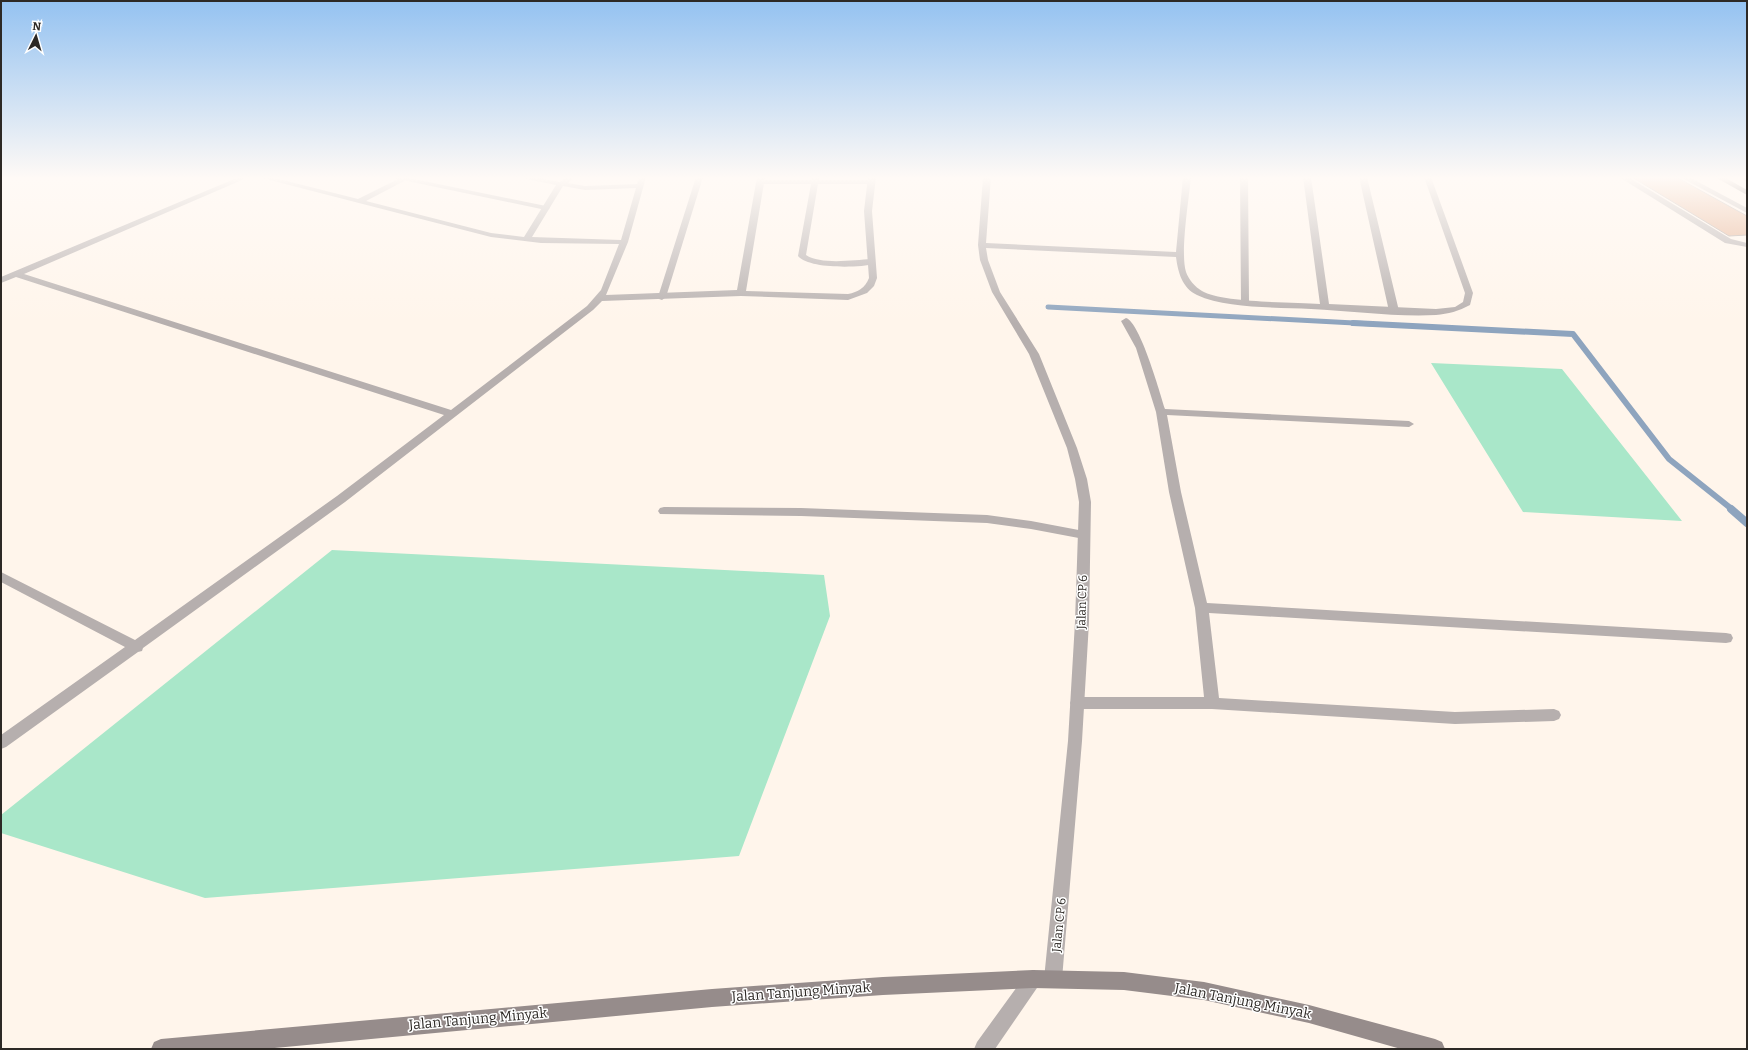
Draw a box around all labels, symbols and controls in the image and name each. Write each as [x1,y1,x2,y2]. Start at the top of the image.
north arrow [16,16,56,56]
text: N [32,20,42,33]
street label: Jalan CP 6 [1074,575,1090,630]
street label: Jalan CP 6 [1049,897,1069,954]
street label: Jalan Tanjung Minyak [730,979,871,1005]
street label: Jalan Tanjung Minyak [1172,979,1313,1023]
street label: Jalan Tanjung Minyak [407,1004,548,1034]

